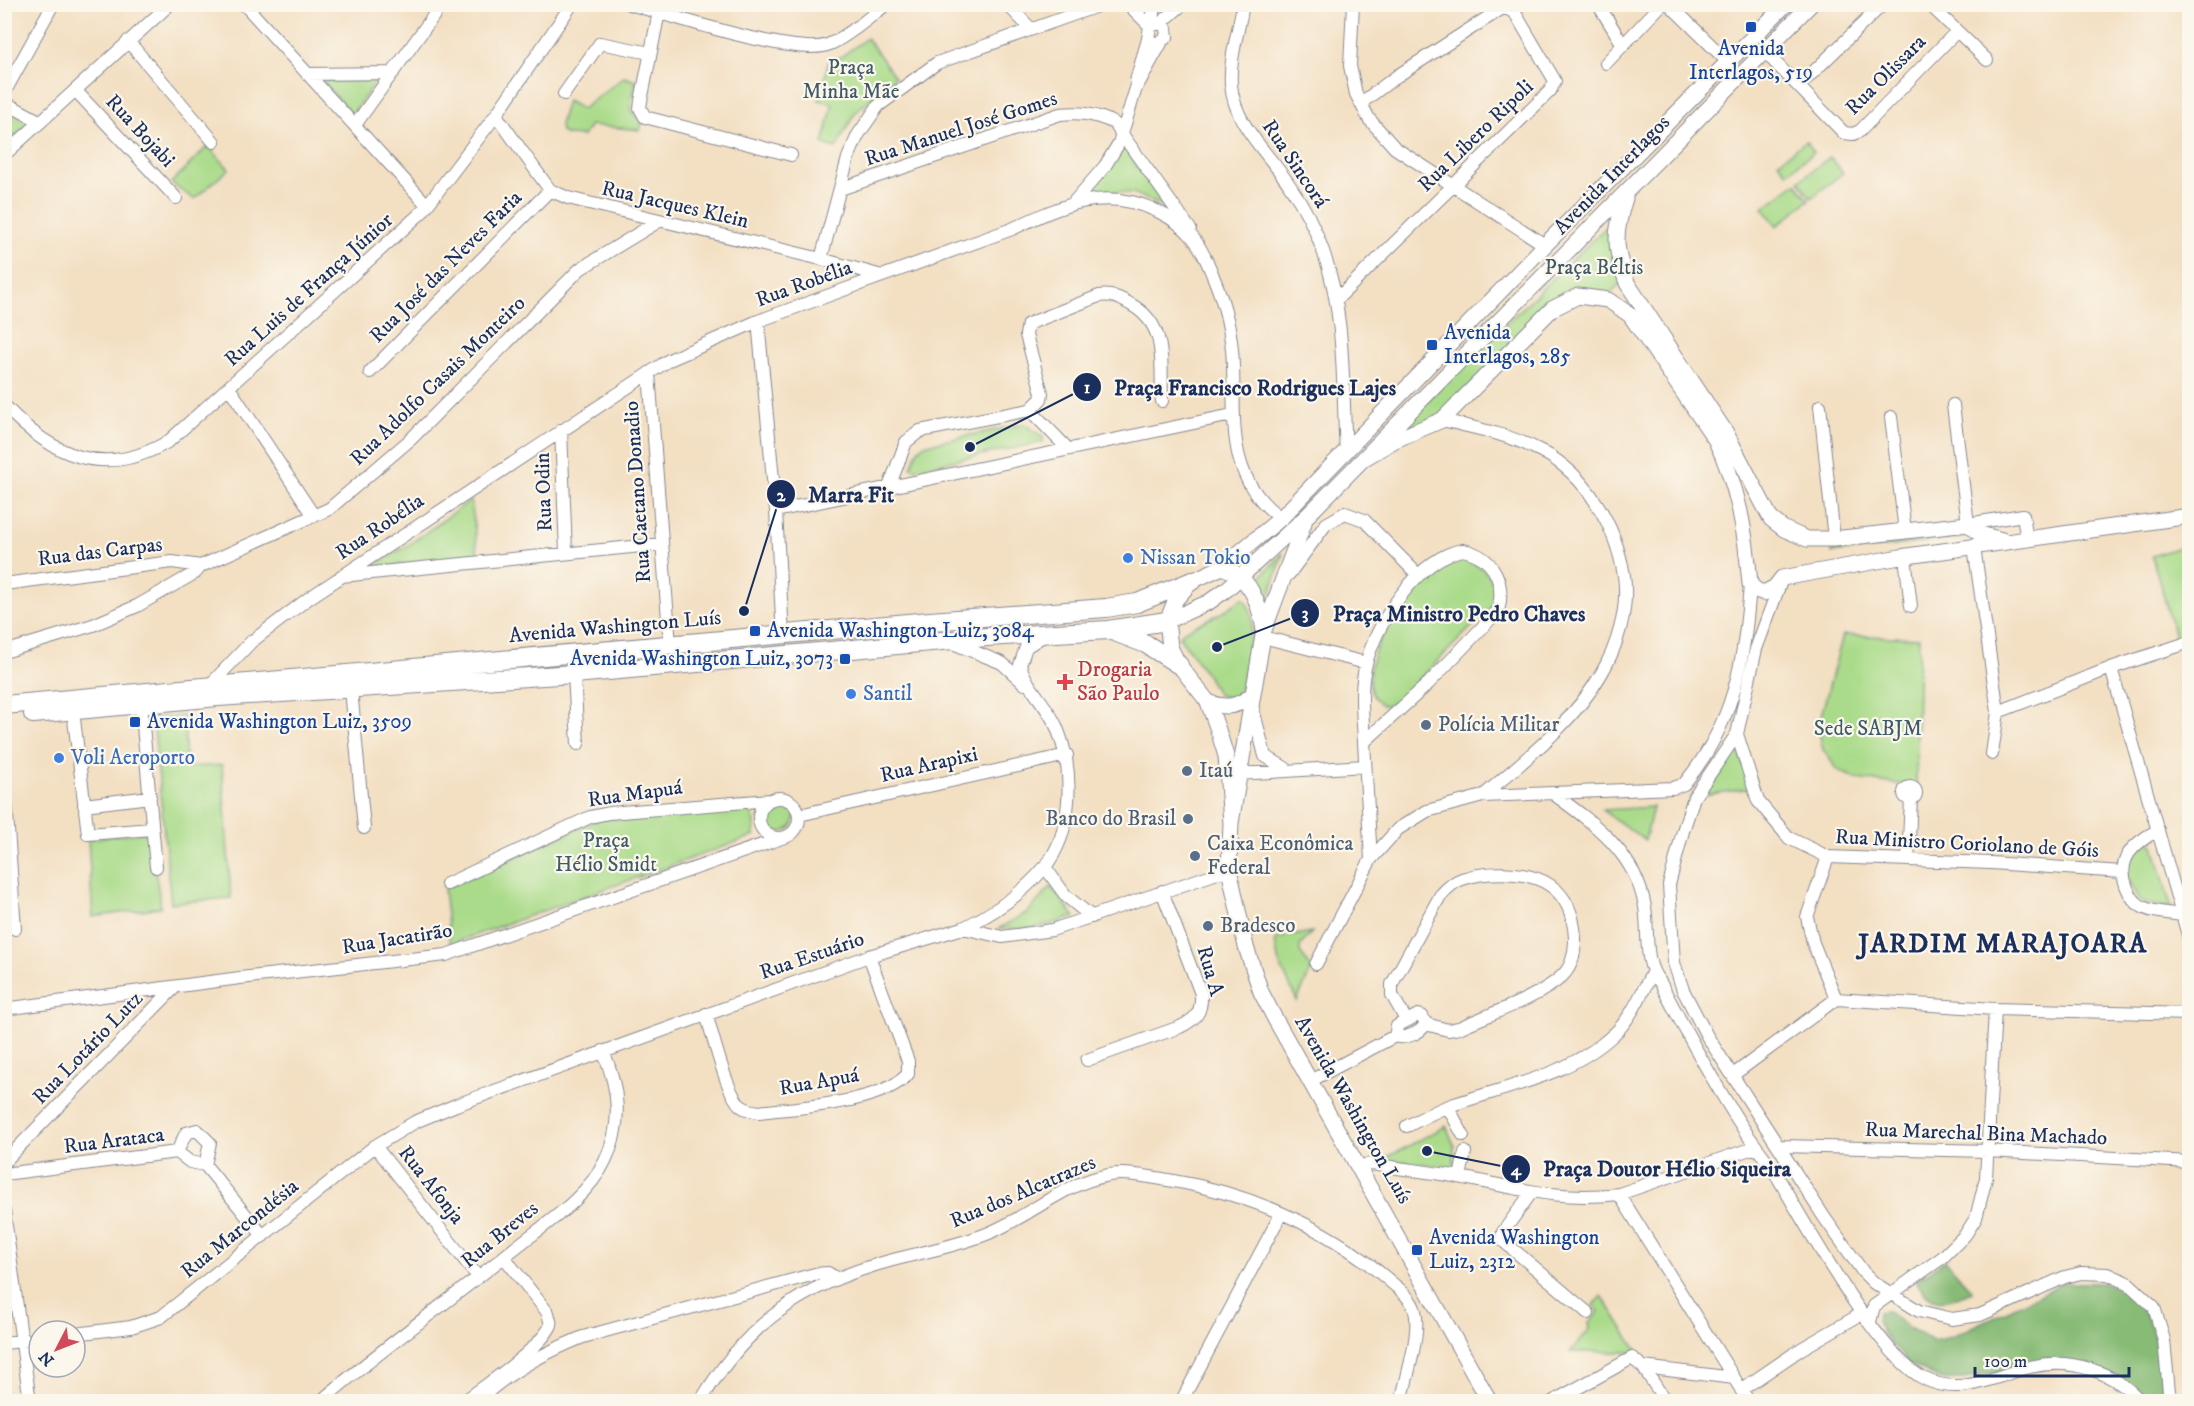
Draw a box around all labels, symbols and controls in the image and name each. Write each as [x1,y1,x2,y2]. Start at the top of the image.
marker: Avenida Interlagos, 519 [1744,20,1758,34]
street label: Rua Olissara [1840,29,1932,121]
place label: Avenida Interlagos, 519 [1689,36,1813,86]
park label: Praça Minha Mãe [803,55,900,105]
street label: Rua Libero Ripoli [1413,74,1539,198]
street label: Rua Manuel José Gomes [861,86,1061,172]
street label: Rua Bojabi [100,89,180,173]
street label: Avenida Interlagos [1548,110,1676,240]
street label: Rua Sincorá [1256,115,1334,213]
street label: Rua Jacques Klein [599,175,751,235]
street label: Rua José das Neves Faria [364,185,528,349]
street label: Rua Luis de França Júnior [219,207,399,373]
street label: Rua Robélia [752,255,856,313]
park label: Praça Béltis [1545,255,1643,281]
street label: Rua Adolfo Casais Monteiro [345,290,531,472]
place label: Avenida Interlagos, 285 [1444,320,1571,370]
marker: Avenida Interlagos, 285 [1425,338,1439,352]
callout: Praça Francisco Rodrigues Lajes [1072,367,1408,407]
text: Praça Francisco Rodrigues Lajes [1114,375,1397,403]
text: 1 [1084,377,1091,399]
street label: Rua Caetano Donadio [619,400,657,584]
street label: Rua Odin [530,452,558,532]
callout: Marra Fit [766,474,906,514]
text: Marra Fit [808,482,894,509]
text: 2 [777,485,787,507]
street label: Rua Robélia [331,488,429,566]
street label: Rua das Carpas [36,531,164,573]
place label: Nissan Tokio [1140,545,1250,571]
marker: Nissan Tokio [1121,551,1135,565]
callout: Praça Ministro Pedro Chaves [1290,593,1597,633]
text: Praça Ministro Pedro Chaves [1333,601,1586,628]
text: 3 [1302,603,1309,625]
street label: Avenida Washington Luís [508,605,722,649]
place label: Avenida Washington Luiz, 3084 [767,618,1035,644]
marker: Avenida Washington Luiz, 3084 [748,624,762,638]
place label: Avenida Washington Luiz, 3073 [570,646,833,672]
marker: Avenida Washington Luiz, 3073 [838,652,852,666]
place label: Drogaria São Paulo [1077,657,1159,707]
marker: Drogaria São Paulo [1058,675,1072,689]
place label: Santil [863,681,913,707]
marker: Santil [844,687,858,701]
place label: Avenida Washington Luiz, 3509 [147,709,412,735]
place label: Polícia Militar [1438,712,1559,738]
marker: Avenida Washington Luiz, 3509 [128,715,142,729]
park label: Sede SABJM [1814,716,1922,742]
marker: Polícia Militar [1419,718,1433,732]
street label: Rua Arapixi [878,741,980,789]
place label: Voli Aeroporto [70,745,195,771]
marker: Voli Aeroporto [52,751,66,765]
place label: Itaú [1199,758,1233,784]
marker: Itaú [1180,764,1194,778]
street label: Rua Mapuá [586,774,684,814]
place label: Banco do Brasil [1045,806,1177,832]
marker: Banco do Brasil [1181,812,1195,826]
street label: Rua Ministro Coriolano de Góis [1834,824,2100,864]
park label: Praça Hélio Smidt [555,828,657,878]
place label: Caixa Econômica Federal [1207,831,1354,881]
marker: Caixa Econômica Federal [1188,849,1202,863]
place label: Bradesco [1220,913,1295,939]
street label: Rua Jacatirão [340,917,454,961]
marker: Bradesco [1201,919,1215,933]
street label: Rua Estuário [756,926,868,986]
district label: JARDIM MARAJOARA [1855,927,2148,961]
street label: Rua A [1190,943,1230,1000]
street label: Rua Lotário Lutz [27,986,149,1110]
street label: Avenida Washington Luís [1289,1011,1417,1209]
street label: Rua Apuá [777,1062,861,1102]
street label: Rua Marechal Bina Machado [1864,1117,2108,1151]
street label: Rua Arataca [62,1122,166,1160]
street label: Rua Afonja [392,1140,470,1230]
callout: Praça Doutor Hélio Siqueira [1501,1149,1803,1189]
street label: Rua dos Alcatrazes [946,1150,1100,1234]
text: Praça Doutor Hélio Siqueira [1543,1156,1792,1183]
text: 4 [1510,1159,1522,1181]
street label: Rua Marcondésia [176,1174,304,1284]
street label: Rua Breves [456,1196,544,1274]
place label: Avenida Washington Luiz, 2312 [1429,1225,1600,1275]
marker: Avenida Washington Luiz, 2312 [1410,1243,1424,1257]
north arrow [27,1319,87,1379]
scale bar [1975,1340,2130,1378]
text: N [35,1347,58,1370]
text: 100 m [1984,1351,2027,1373]

